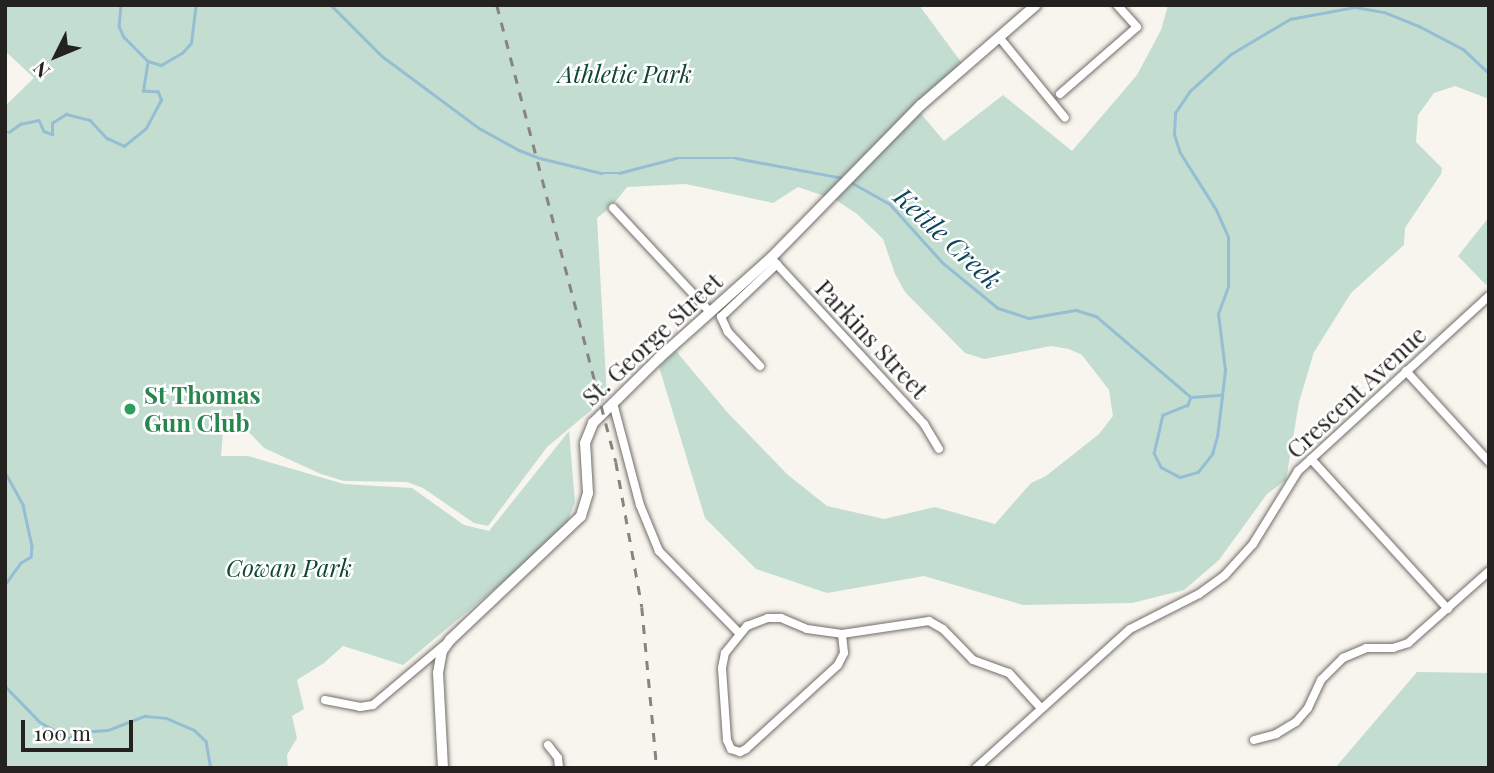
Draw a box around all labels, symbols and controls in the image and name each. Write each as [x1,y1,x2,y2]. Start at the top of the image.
north arrow [21,21,91,91]
text: N [26,56,55,84]
park label: Athletic Park [558,60,692,88]
water label: Kettle Creek [888,181,1008,295]
street label: St. George Street [576,267,728,411]
street label: Parkins Street [810,274,934,404]
street label: Crescent Avenue [1280,320,1432,464]
place label: St Thomas Gun Club [144,381,261,437]
marker: St Thomas Gun Club [122,401,138,417]
park label: Cowan Park [226,554,352,582]
scale bar [24,706,136,750]
text: 100 m [34,718,91,746]

